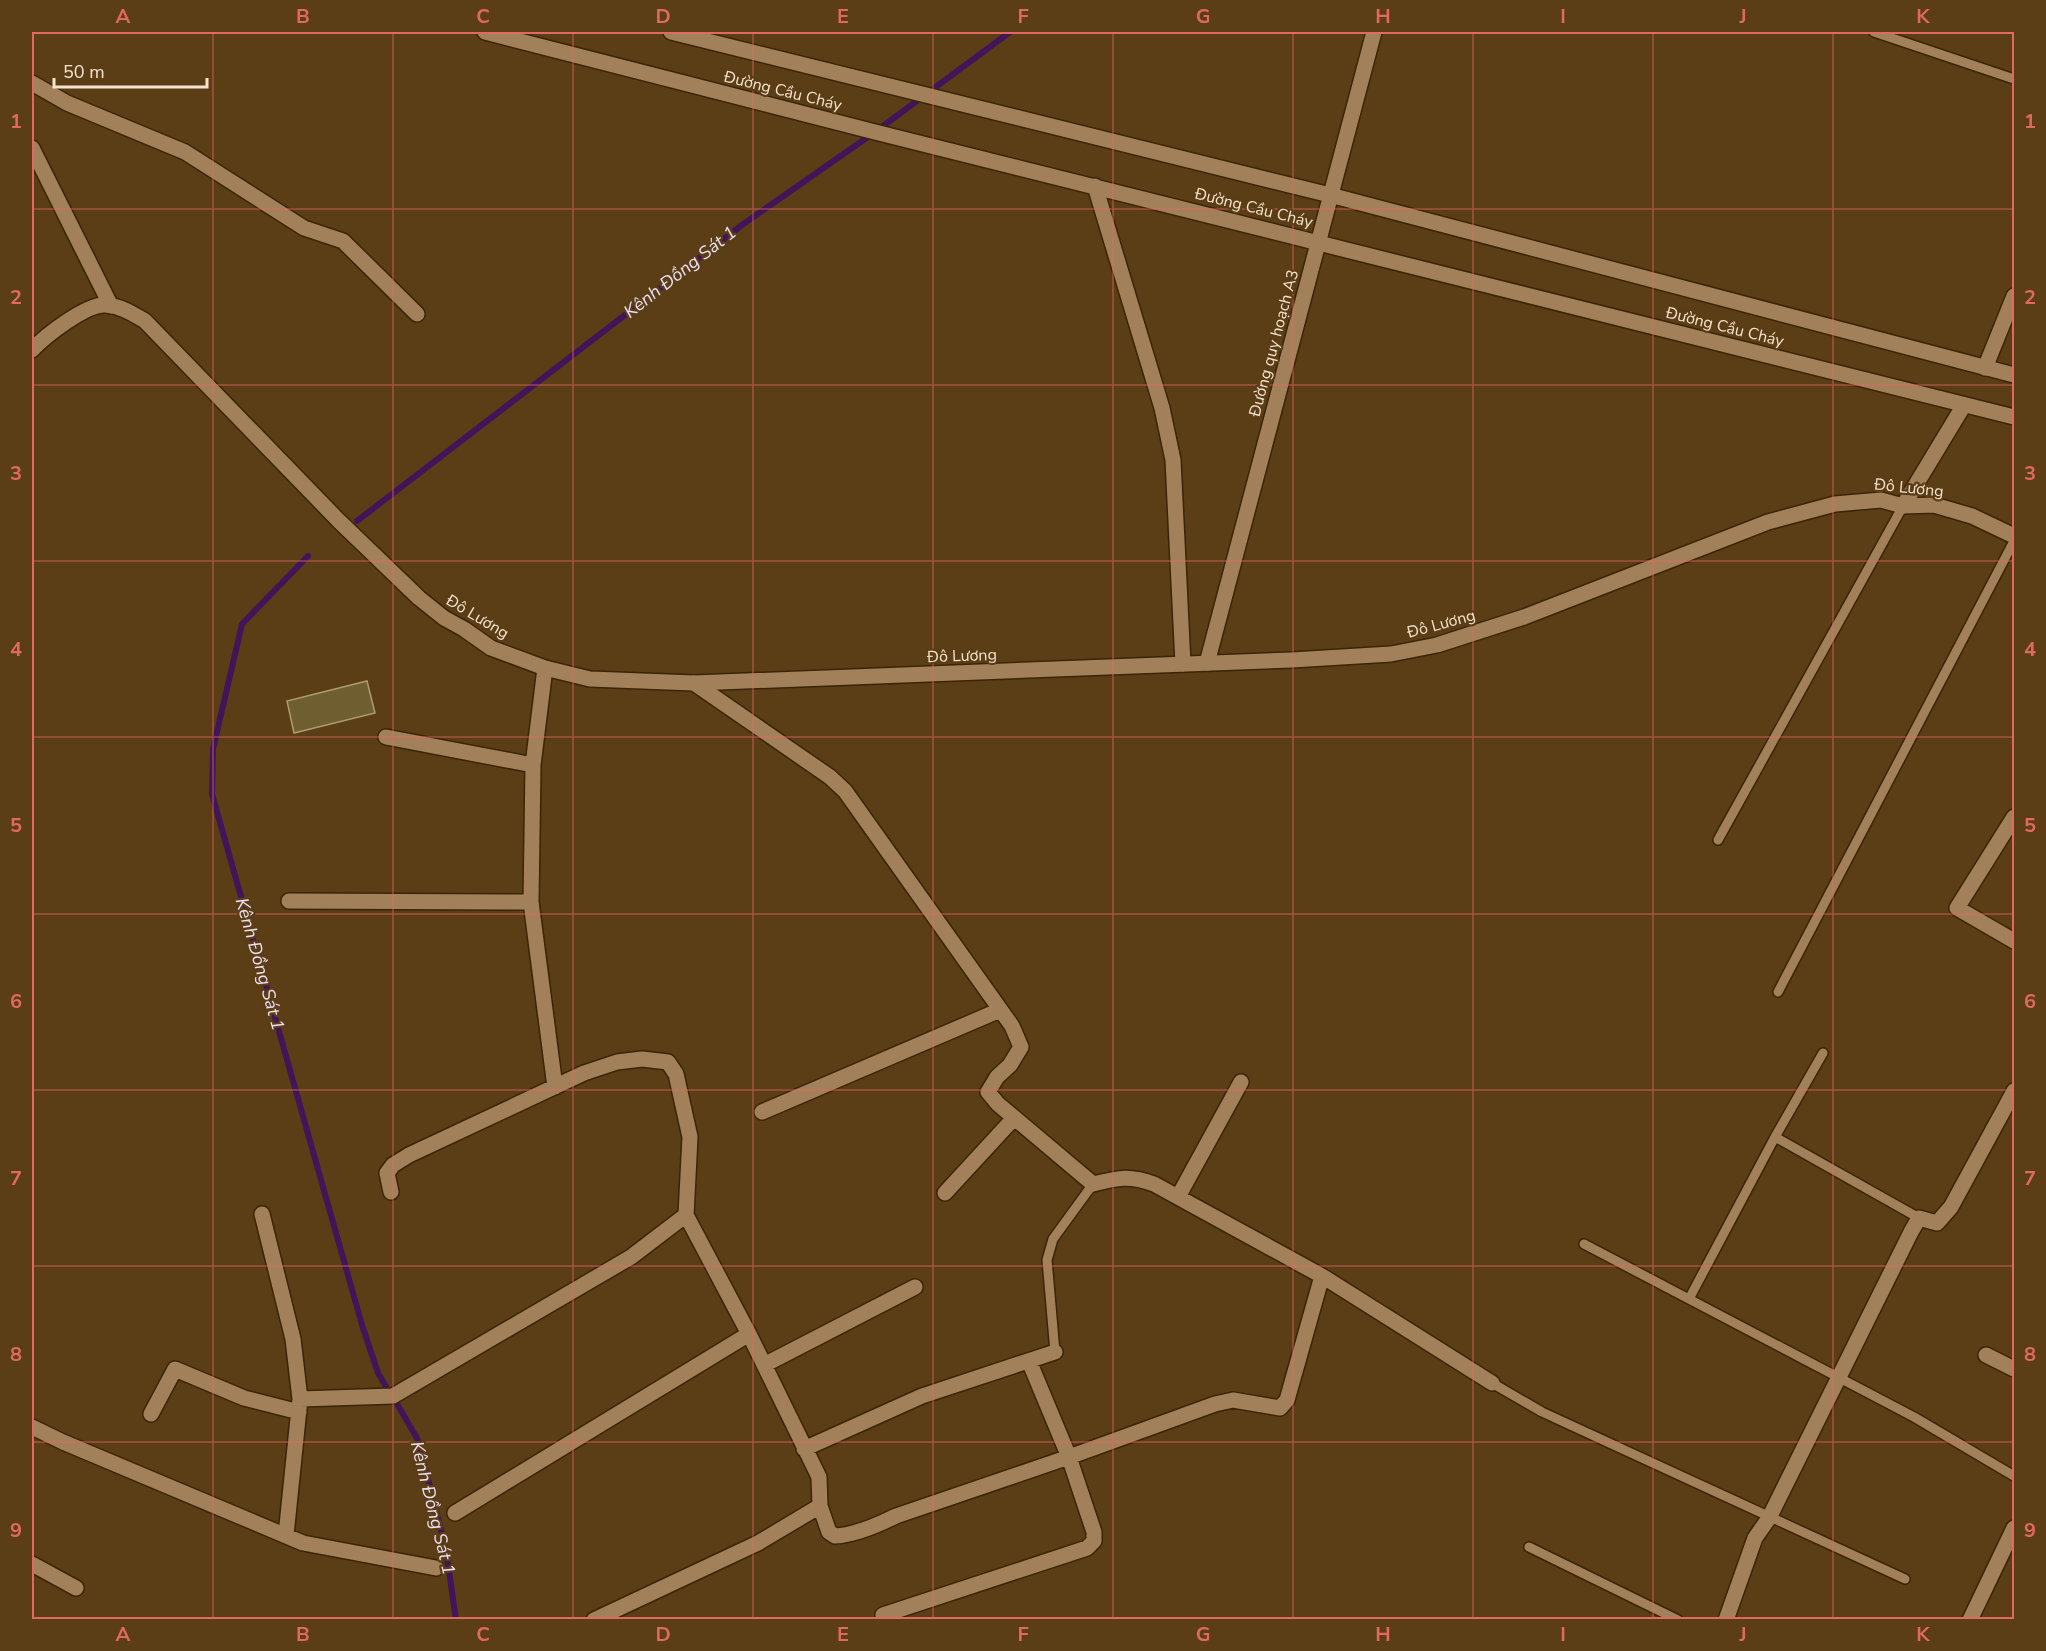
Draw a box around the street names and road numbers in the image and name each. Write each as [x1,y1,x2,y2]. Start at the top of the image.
street label: Đường Cầu Cháy [720,65,845,116]
street label: Đường Cầu Cháy [1191,182,1316,233]
street label: Đường quy hoạch A3 [1244,267,1304,420]
street label: Đường Cầu Cháy [1662,301,1787,352]
street label: Đô Lương [1872,473,1945,503]
street label: Đô Lương [441,589,513,644]
street label: Đô Lương [1404,604,1478,644]
street label: Đô Lương [926,644,997,668]

